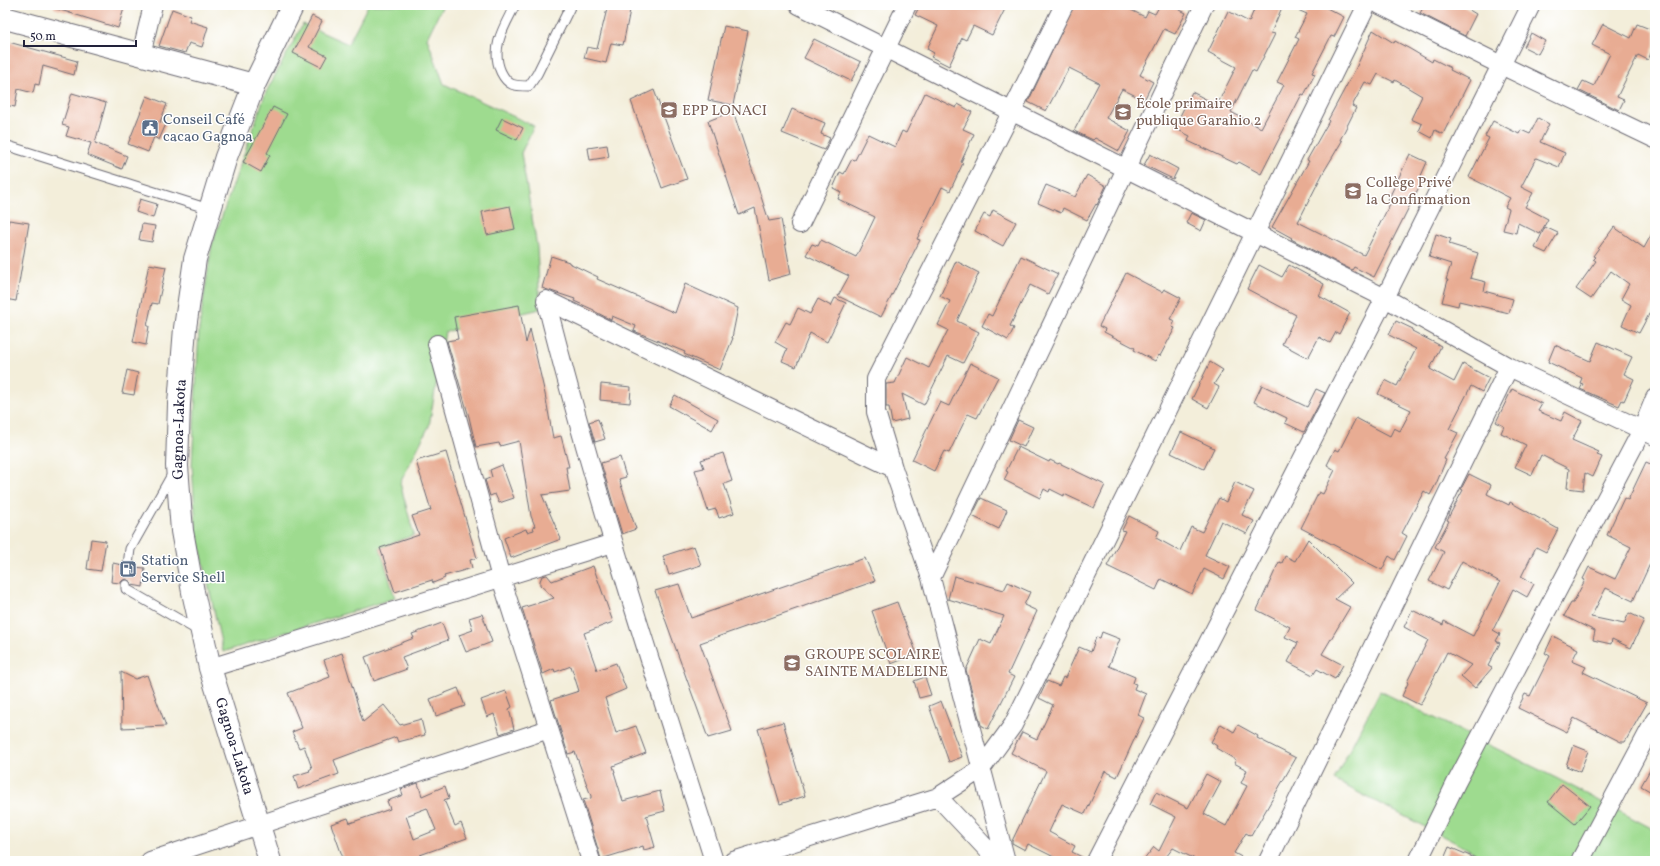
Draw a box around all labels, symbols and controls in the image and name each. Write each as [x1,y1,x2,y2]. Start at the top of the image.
scale bar [24,22,136,48]
text: 50 m [30,29,56,45]
place label: École primaire publique Garahio 2 [1136,94,1262,132]
school or university icon: EPP LONACI [659,100,679,120]
place label: EPP LONACI [682,101,767,122]
school or university icon: École primaire publique Garahio 2 [1113,102,1133,122]
place label: Conseil Café cacao Gagnoa [163,110,253,148]
public building icon: Conseil Café cacao Gagnoa [140,118,160,138]
place label: Collège Privé la Confirmation [1366,173,1471,211]
school or university icon: Collège Privé la Confirmation [1343,181,1363,201]
street label: Gagnoa-Lakota [168,378,193,480]
place label: Station Service Shell [141,551,225,589]
fuel station icon: Station Service Shell [118,559,138,579]
place label: GROUPE SCOLAIRE SAINTE MADELEINE [805,645,948,683]
school or university icon: GROUPE SCOLAIRE SAINTE MADELEINE [782,653,802,673]
street label: Gagnoa-Lakota [209,695,258,798]

